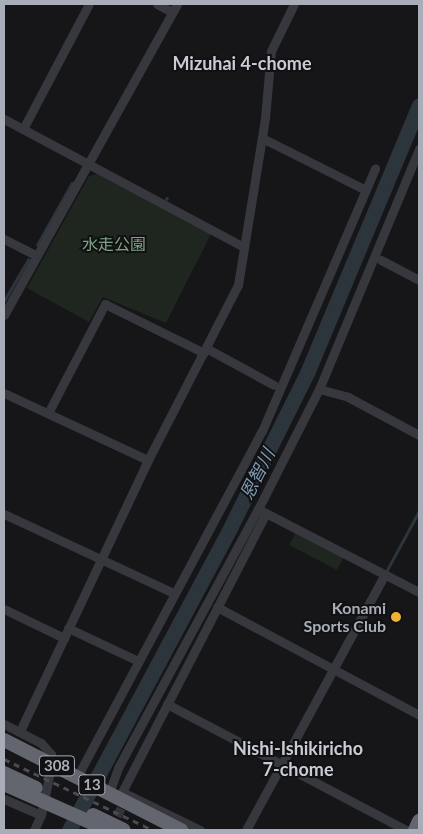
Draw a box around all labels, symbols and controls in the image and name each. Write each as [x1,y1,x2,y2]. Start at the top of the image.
district label: Mizuhai 4-chome [172,52,312,74]
park label: 水走公園 [82,234,146,254]
water label: 恩智川 [235,445,279,503]
place label: Konami Sports Club [304,598,386,636]
marker: Konami Sports Club [390,611,402,623]
district label: Nishi-Ishikiricho 7-chome [233,738,363,781]
road number: 308 [38,754,76,778]
road number: 13 [78,772,106,798]

